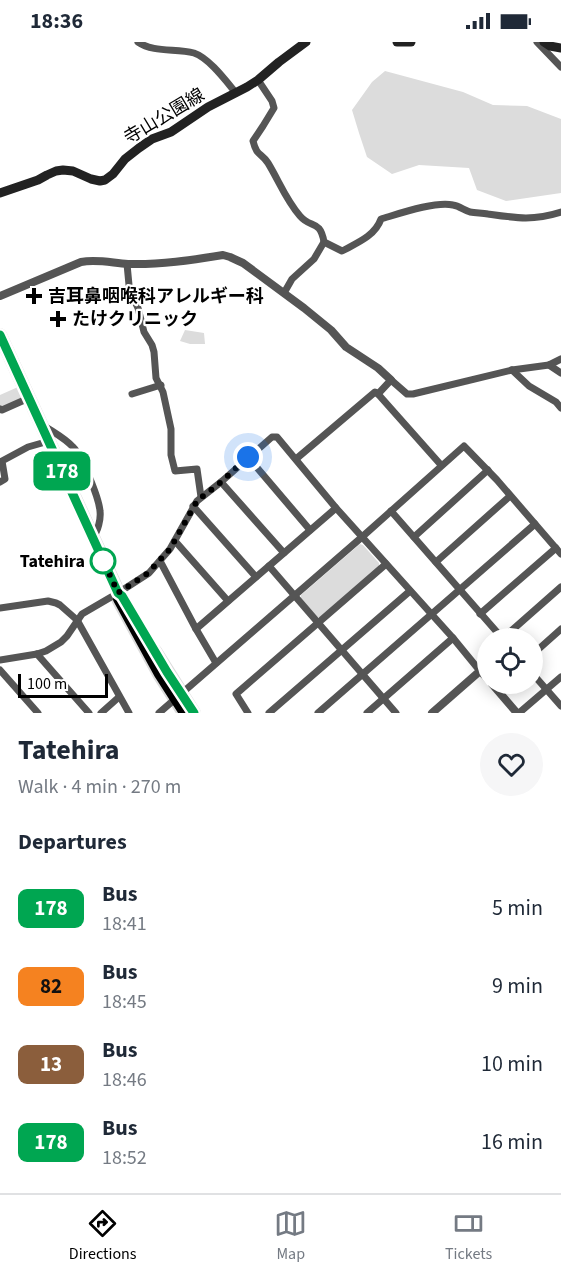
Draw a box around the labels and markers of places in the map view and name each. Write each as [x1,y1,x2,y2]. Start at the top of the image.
place label: 吉耳鼻咽喉科アレルギー科 [48,284,264,309]
marker: 吉耳鼻咽喉科アレルギー科 [25,287,43,305]
place label: たけクリニック [72,307,198,332]
marker: たけクリニック [49,310,67,328]
marker: Tatehira [90,548,116,574]
place label: Tatehira [20,549,85,574]

